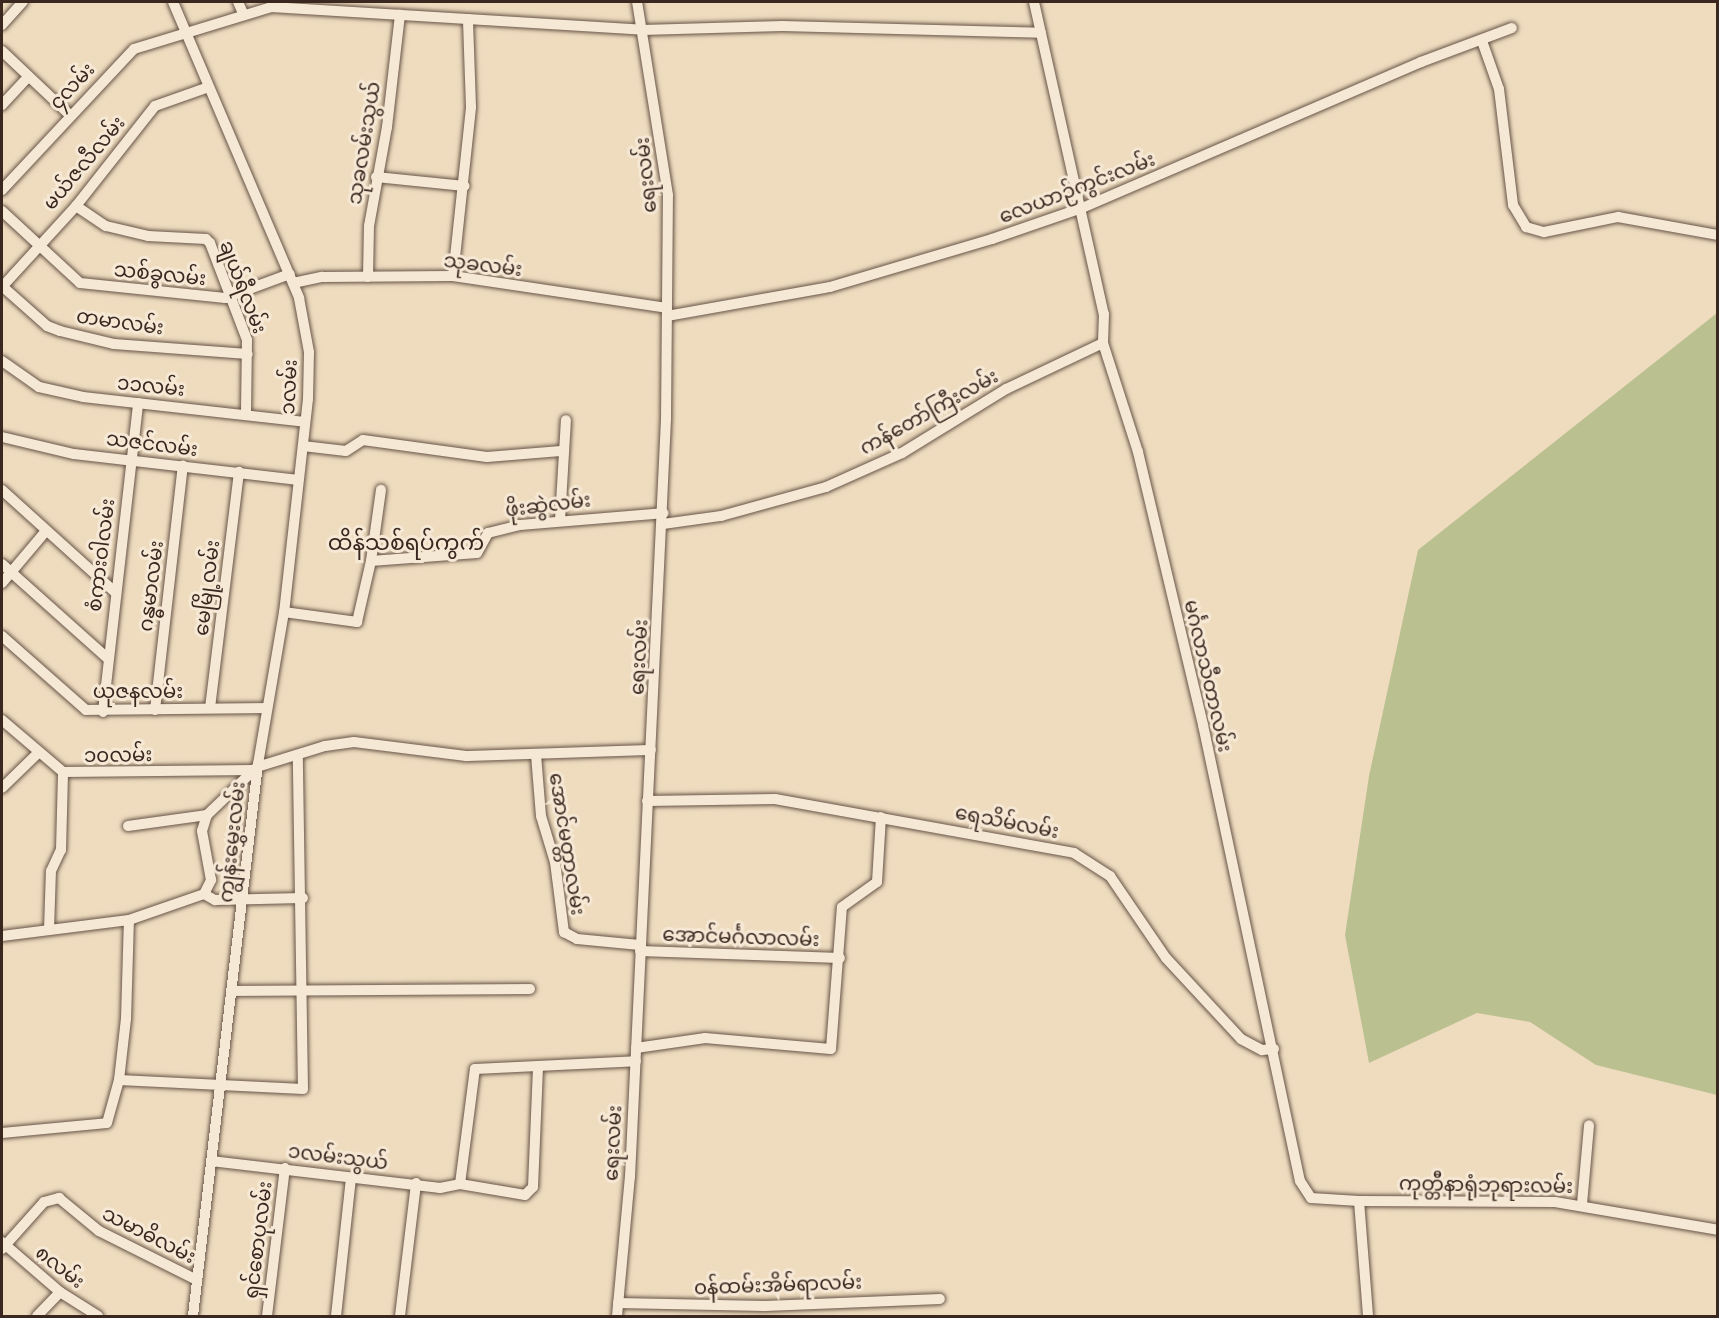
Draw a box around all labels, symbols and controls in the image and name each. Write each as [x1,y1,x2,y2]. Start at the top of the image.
street label: ၄လမ်း [44,58,100,114]
street label: သုခလမ်းသွယ် [342,80,386,206]
street label: မယ်ဇလီလမ်း [38,111,130,215]
street label: ရေးလမ်း [630,136,662,214]
street label: လေယာဉ်ကွင်းလမ်း [996,147,1158,229]
street label: ချယ်ရီလမ်း [214,237,272,337]
street label: သုခလမ်း [442,248,524,282]
street label: သစ်ခွလမ်း [113,257,207,291]
street label: တမာလမ်း [75,304,165,340]
street label: ၁လမ်း [276,359,302,415]
street label: ကန်တော်ကြီးလမ်း [856,364,1002,460]
street label: ၁၁လမ်း [116,371,186,401]
street label: သဇင်လမ်း [105,426,199,462]
street label: ဖိုးဆွဲလမ်း [504,488,592,522]
street label: စံကားဝါလမ်း [82,497,120,613]
district label: ထိန်သစ်ရပ်ကွက် [328,531,484,557]
street label: ဂန္ဓမာလမ်း [134,539,168,633]
street label: မေမြို့လမ်း [189,539,225,637]
street label: မင်္ဂလာသီတာလမ်း [1179,598,1237,754]
street label: ရေးလမ်း [625,618,653,696]
street label: ယုဇနလမ်း [93,679,183,703]
street label: ၁၀လမ်း [84,742,152,768]
street label: အောင်မတ္တာလမ်း [544,771,590,917]
street label: ကျွန်းမွှေးလမ်း [214,780,250,904]
street label: ရေသိမ်လမ်း [953,800,1061,844]
street label: အောင်မင်္ဂလာလမ်း [662,922,820,952]
street label: ရေးလမ်း [599,1104,627,1182]
street label: ၁လမ်းသွယ် [287,1139,389,1175]
street label: ကုတ္တီနာရုံဘုရားလမ်း [1399,1171,1573,1199]
street label: ရှင်စောပုလမ်း [239,1180,277,1300]
street label: သမာဓိလမ်း [98,1201,200,1269]
street label: ၈လမ်း [31,1240,89,1294]
street label: ၀န်ထမ်းအိမ်ရာလမ်း [694,1270,862,1300]

